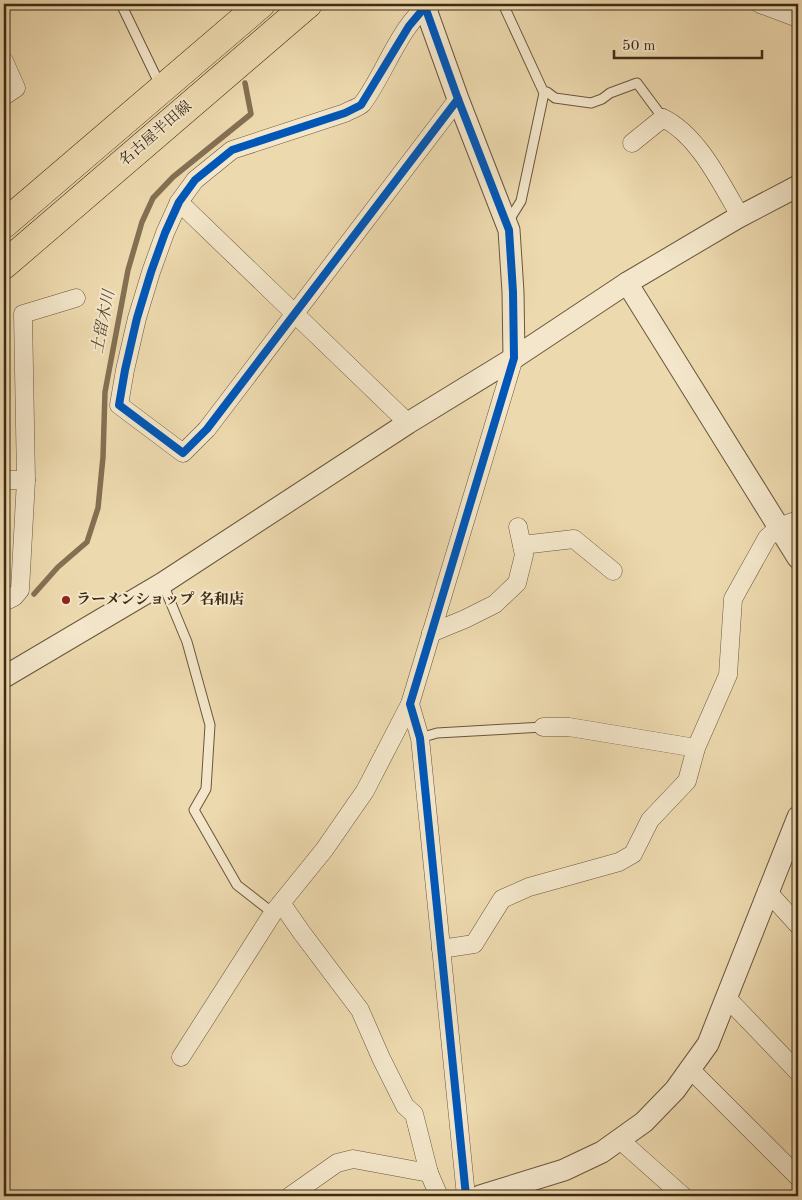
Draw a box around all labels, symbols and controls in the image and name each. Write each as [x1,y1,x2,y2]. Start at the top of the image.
scale bar [614,28,762,60]
text: 50 m [622,39,656,54]
street label: 名古屋半田線 [116,97,195,169]
water label: 土留木川 [88,287,118,355]
place label: ラーメンショップ 名和店 [76,591,244,608]
marker: ラーメンショップ 名和店 [60,594,72,606]

